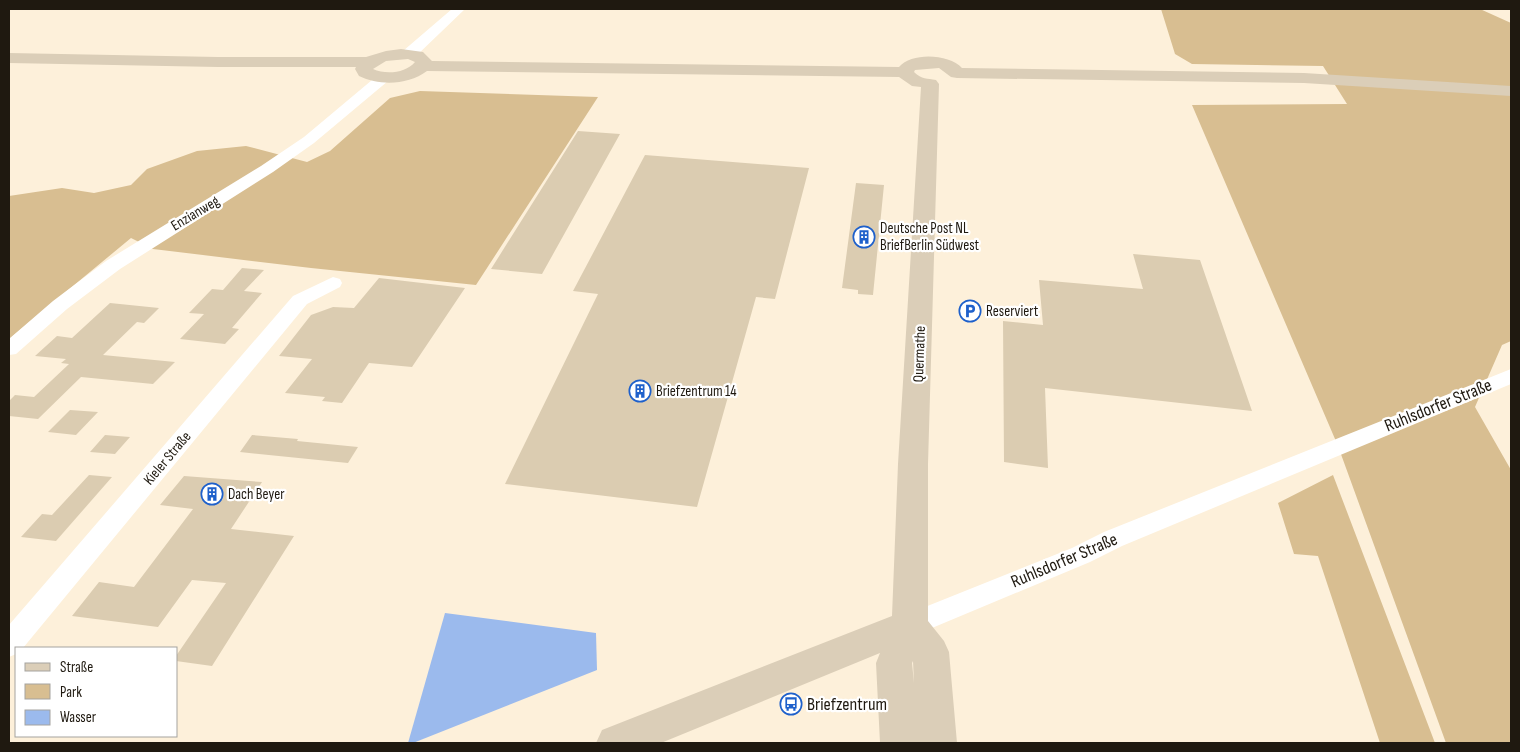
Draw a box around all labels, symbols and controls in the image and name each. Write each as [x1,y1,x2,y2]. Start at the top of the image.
street label: Enzianweg [168,192,223,235]
place label: Deutsche Post NL BriefBerlin Südwest [880,219,980,255]
building icon: Deutsche Post NL BriefBerlin Südwest [852,225,876,249]
parking icon: Reserviert [958,299,982,323]
place label: Reserviert [986,302,1039,321]
street label: Quermathe [909,325,930,383]
street label: Ruhlsdorfer Straße [1382,374,1495,436]
building icon: Briefzentrum 14 [628,379,652,403]
place label: Briefzentrum 14 [656,382,737,401]
street label: Kieler Straße [139,428,195,489]
building icon: Dach Beyer [200,482,224,506]
place label: Dach Beyer [228,485,285,504]
street label: Ruhlsdorfer Straße [1008,529,1121,592]
legend [15,647,178,737]
text: Straße [60,658,93,677]
text: Park [60,683,82,702]
bus stop icon: Briefzentrum [779,692,803,716]
place label: Briefzentrum [807,694,887,715]
text: Wasser [60,708,97,727]

